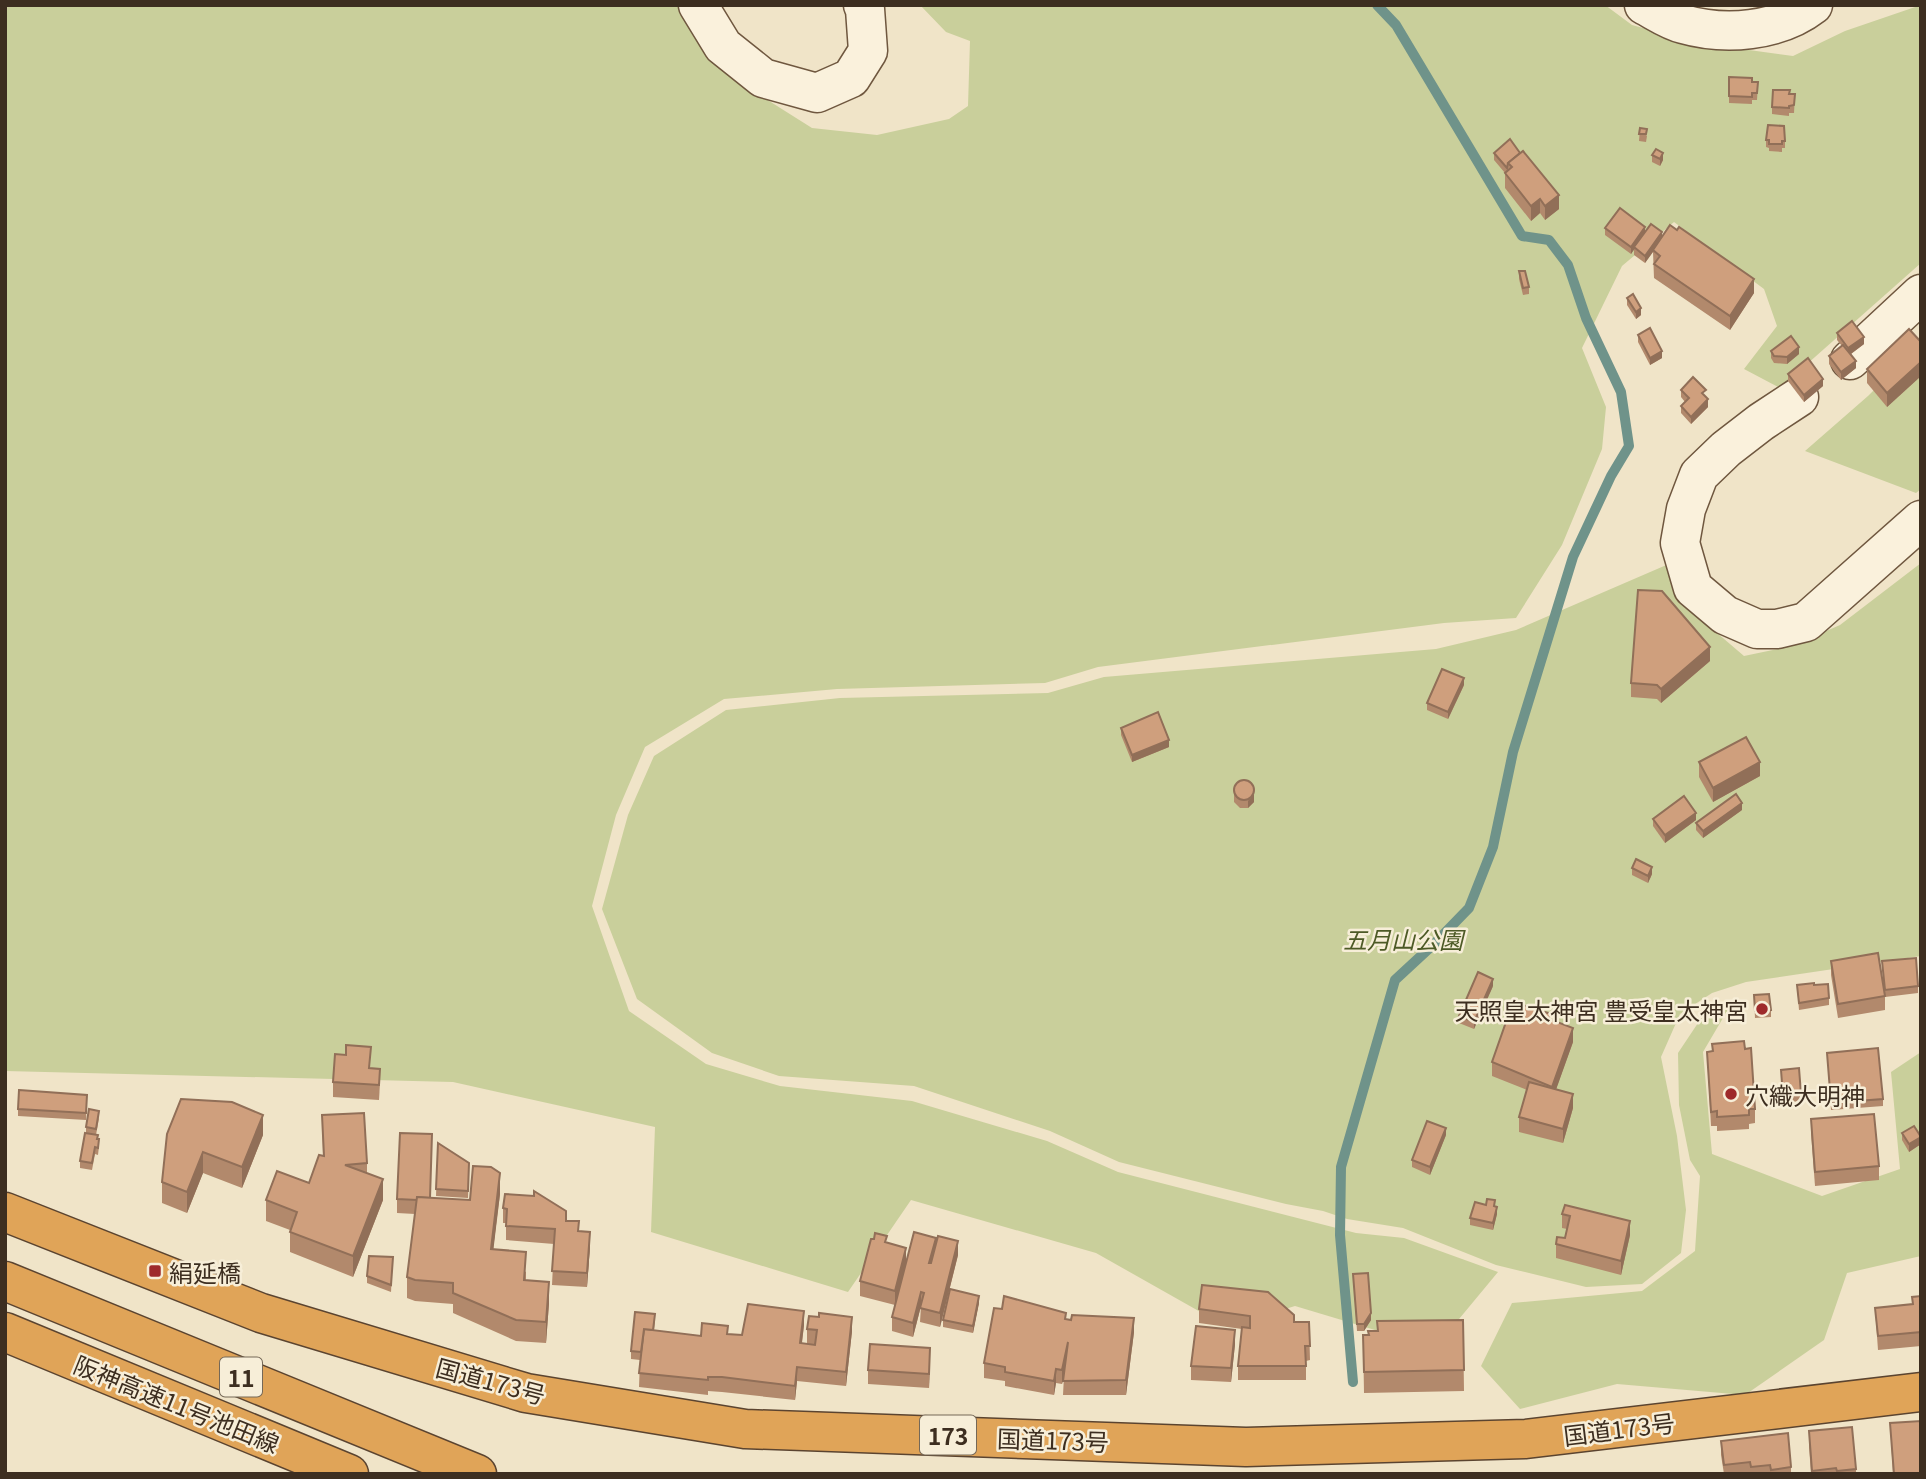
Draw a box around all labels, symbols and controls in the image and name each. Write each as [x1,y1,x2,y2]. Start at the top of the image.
park label: 五月山公園 [1343,921,1466,956]
place label: 天照皇太神宮 豊受皇太神宮 [1455,992,1748,1027]
marker: 天照皇太神宮 豊受皇太神宮 [1754,1001,1770,1017]
place label: 穴織大明神 [1745,1077,1865,1112]
marker: 穴織大明神 [1723,1086,1739,1102]
place label: 絹延橋 [169,1254,241,1289]
marker: 絹延橋 [147,1263,163,1279]
street label: 阪神高速11号池田線 [69,1346,285,1460]
street label: 国道173号 [432,1349,550,1411]
road number: 11 [220,1358,262,1396]
street label: 国道173号 [1561,1404,1677,1452]
road number: 173 [920,1416,976,1454]
street label: 国道173号 [996,1420,1110,1458]

